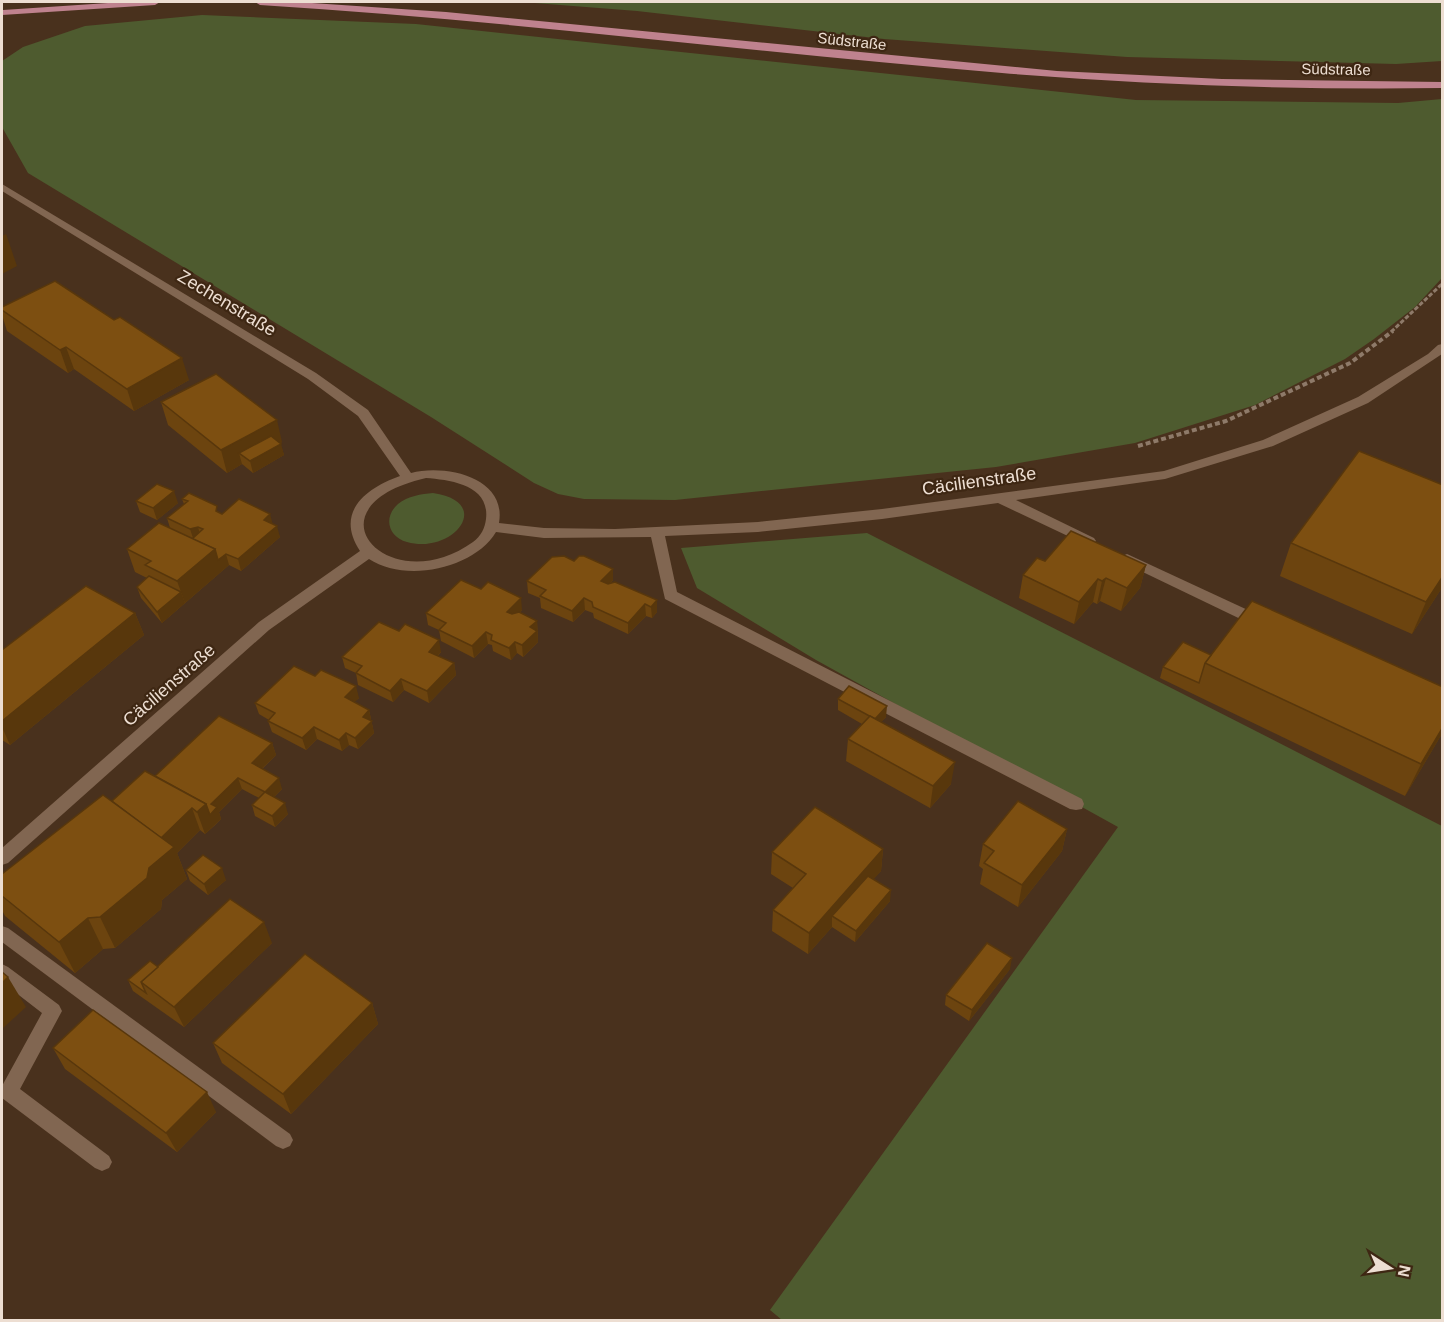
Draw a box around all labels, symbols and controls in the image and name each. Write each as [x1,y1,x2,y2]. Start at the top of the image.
street label: Südstraße [817,29,887,53]
street label: Südstraße [1301,60,1371,78]
street label: Zechenstraße [174,266,280,340]
street label: Cäcilienstraße [921,463,1037,499]
street label: Cäcilienstraße [119,640,219,730]
north arrow [1360,1238,1420,1298]
text: N [1395,1264,1414,1278]

